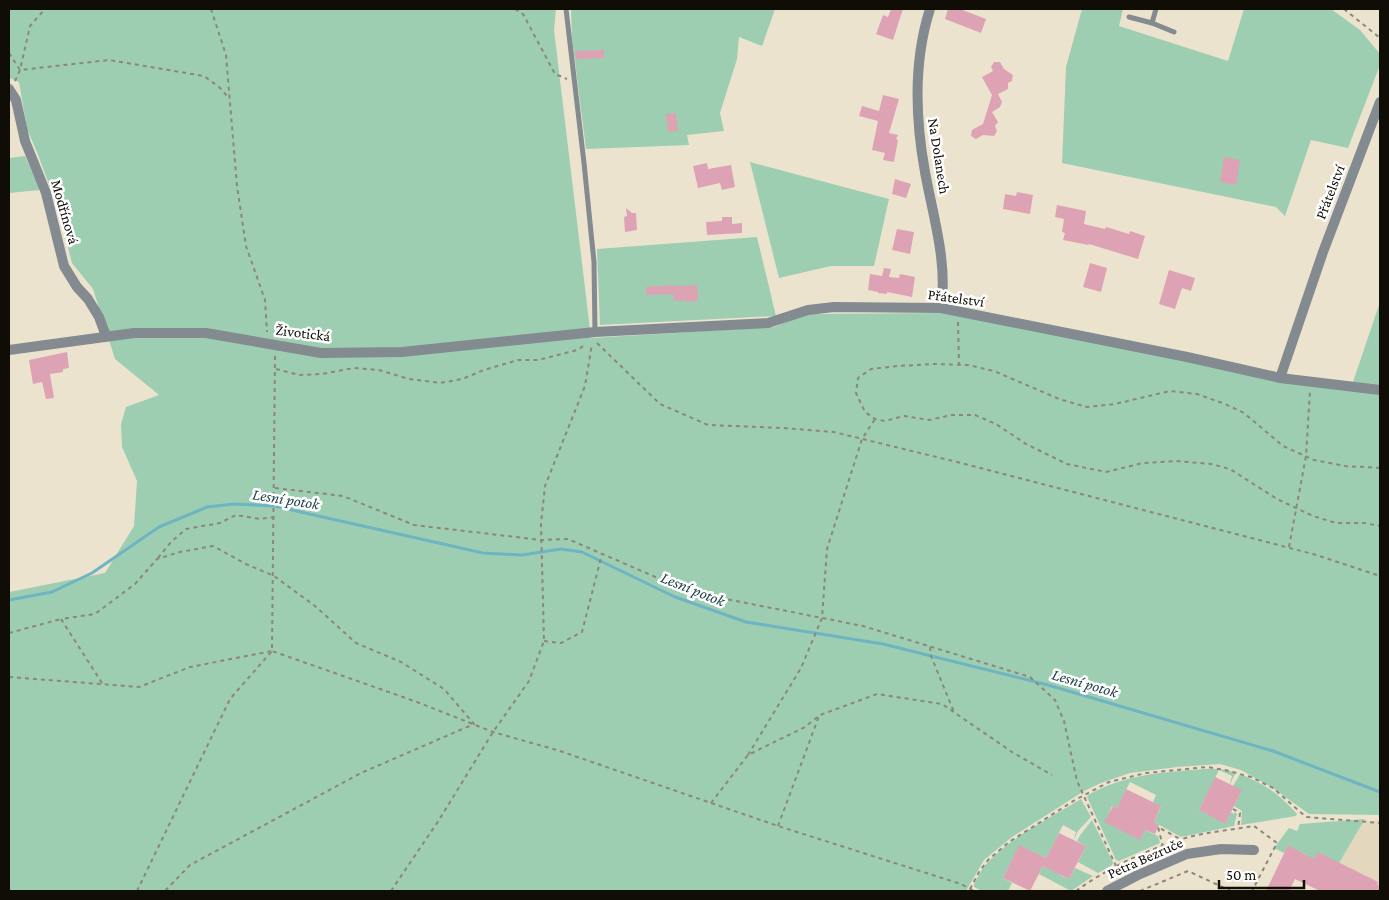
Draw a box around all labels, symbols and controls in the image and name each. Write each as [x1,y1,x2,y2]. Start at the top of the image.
street label: Na Dolanech [925,117,953,195]
street label: Přátelství [1312,162,1348,221]
street label: Modřínová [48,178,82,246]
street label: Přátelství [927,286,986,310]
street label: Životická [275,322,331,344]
water label: Lesní potok [251,485,322,514]
water label: Lesní potok [658,568,728,611]
water label: Lesní potok [1050,666,1121,702]
street label: Petra Bezruče [1105,834,1186,882]
scale bar [1219,858,1304,890]
text: 50 m [1226,867,1256,883]

